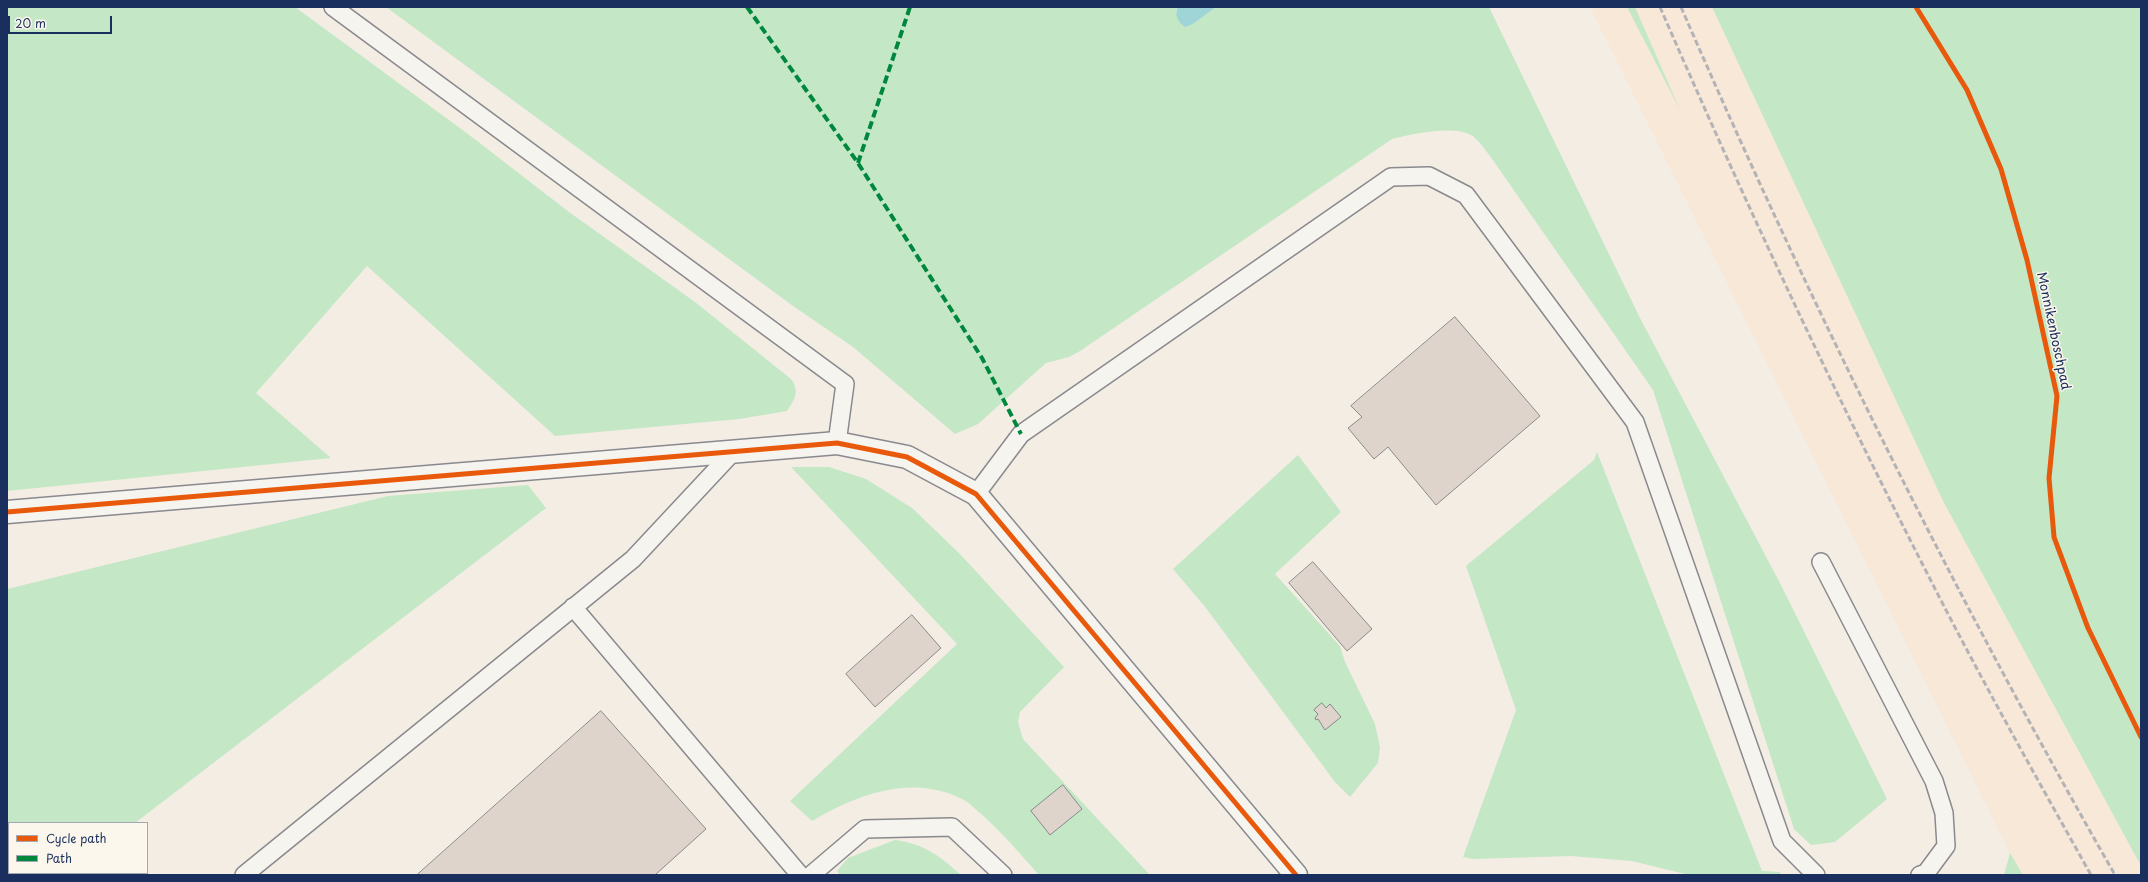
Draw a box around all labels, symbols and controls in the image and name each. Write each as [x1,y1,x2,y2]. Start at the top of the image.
scale bar [10,8,114,34]
text: 20 m [15,14,46,32]
street label: Monnikenboschpad [2033,271,2073,391]
legend [8,822,148,874]
text: Cycle path [46,829,107,847]
text: Path [46,849,72,867]

